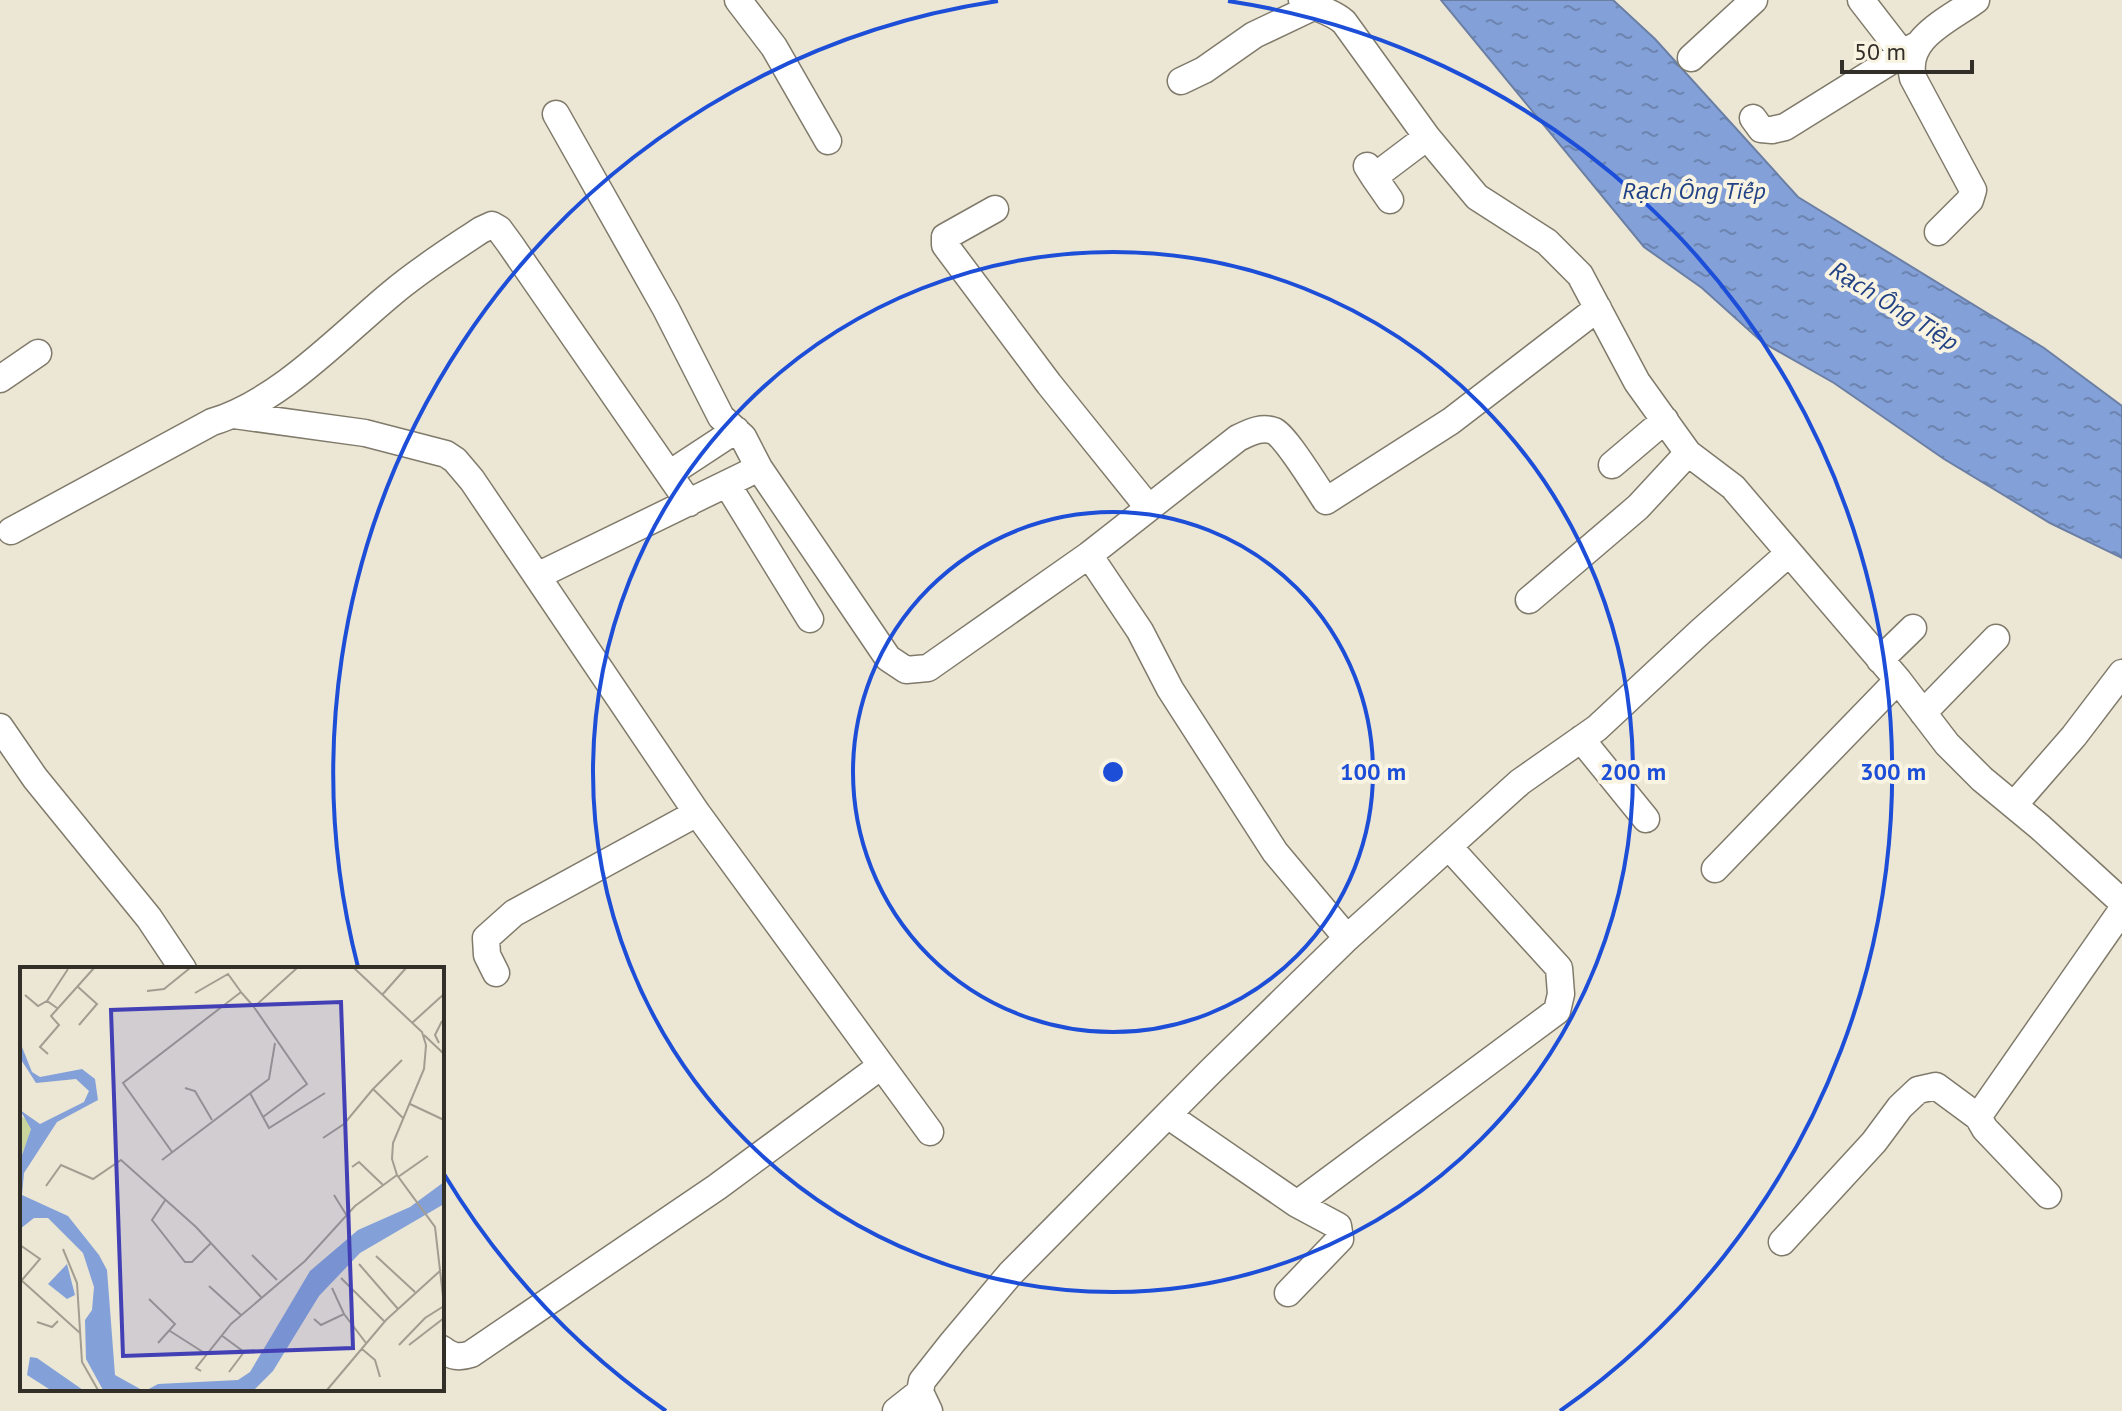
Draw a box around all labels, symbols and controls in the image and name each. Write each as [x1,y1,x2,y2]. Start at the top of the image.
scale bar [1842,24,1972,74]
text: 50 m [1854,36,1906,67]
water label: Rạch Ông Tiếp [1622,175,1766,206]
water label: Rạch Ông Tiệp [1824,254,1964,357]
text: 100 m [1340,756,1406,787]
text: 200 m [1600,756,1666,787]
text: 300 m [1860,756,1926,787]
centre of rings [1099,758,1127,786]
inset map [20,967,444,1391]

